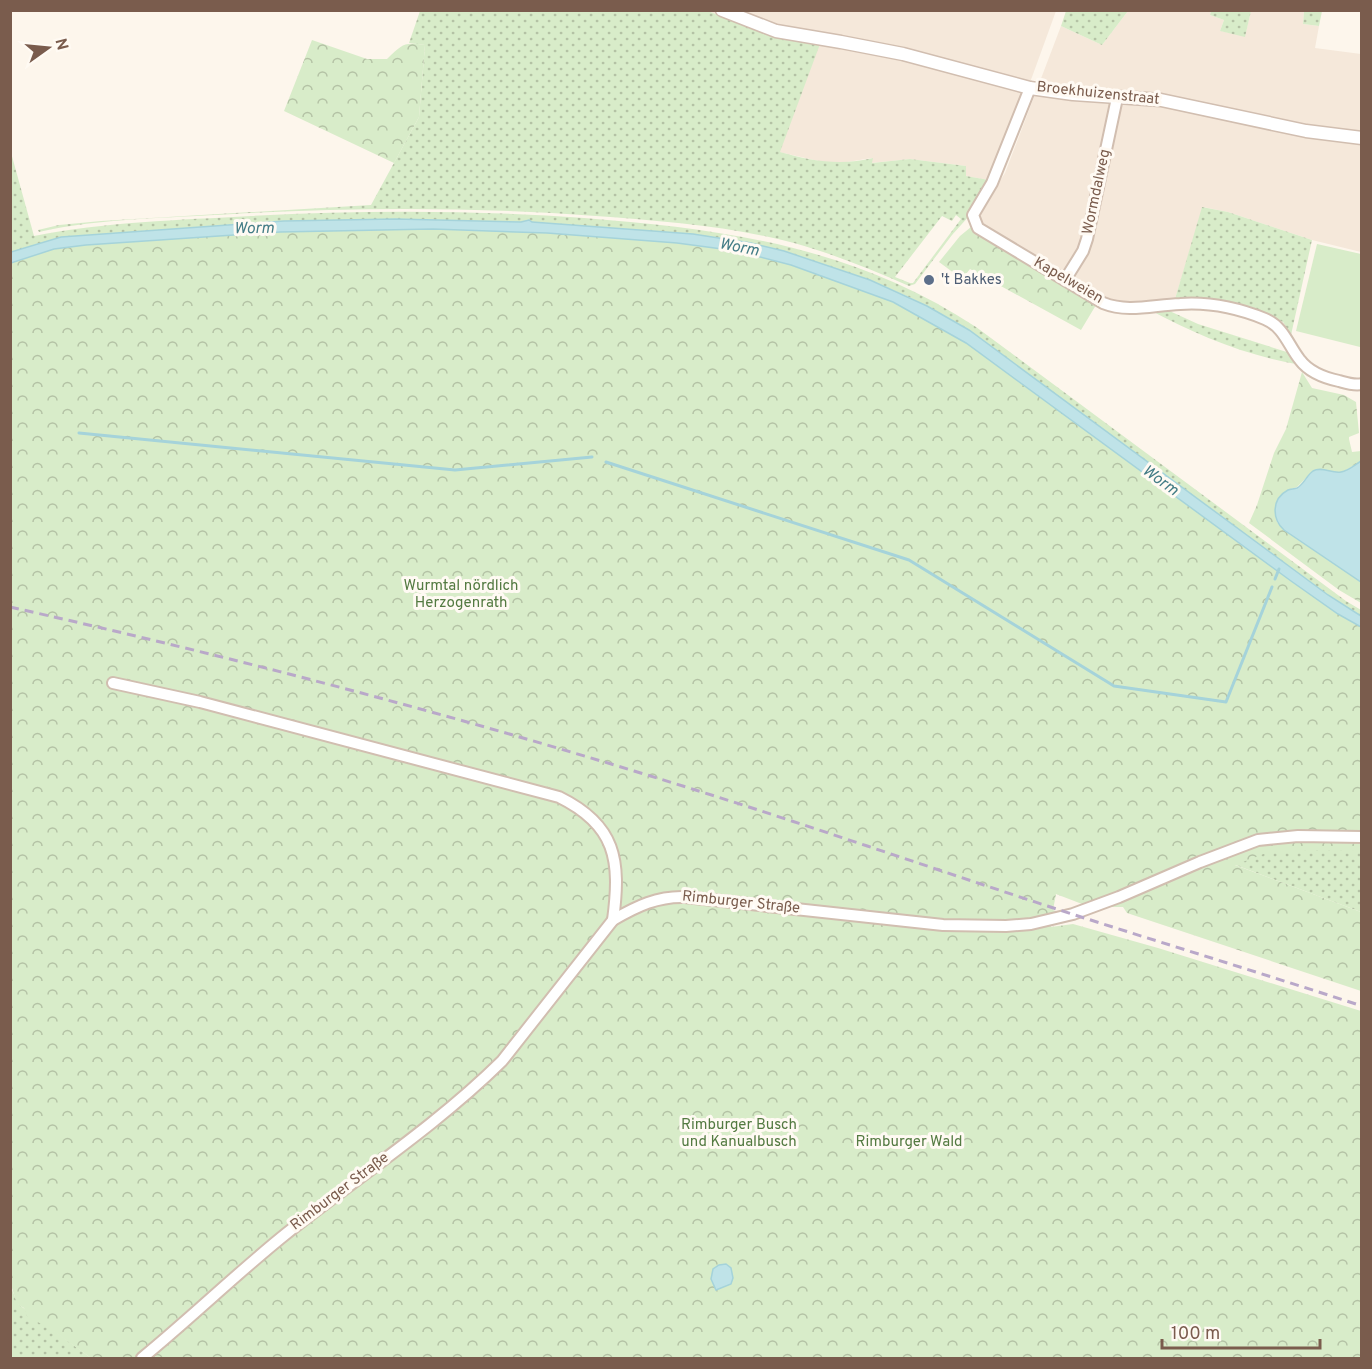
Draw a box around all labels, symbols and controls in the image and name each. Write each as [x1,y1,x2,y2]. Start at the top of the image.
north arrow [18,18,78,78]
text: N [49,36,72,53]
street label: Broekhuizenstraat [1036,78,1160,110]
street label: Wormdalweg [1079,148,1115,236]
water label: Worm [234,219,274,239]
water label: Worm [718,234,760,262]
street label: Kapelweien [1030,253,1106,309]
place label: 't Bakkes [941,271,1002,290]
marker: 't Bakkes [922,273,936,287]
water label: Worm [1138,461,1182,501]
park label: Wurmtal nördlich Herzogenrath [403,577,519,613]
street label: Rimburger Straße [681,887,801,919]
park label: Rimburger Busch und Kanualbusch [681,1116,797,1152]
park label: Rimburger Wald [855,1133,963,1152]
street label: Rimburger Straße [287,1149,393,1235]
scale bar [1162,1312,1320,1350]
text: 100 m [1171,1323,1220,1346]

